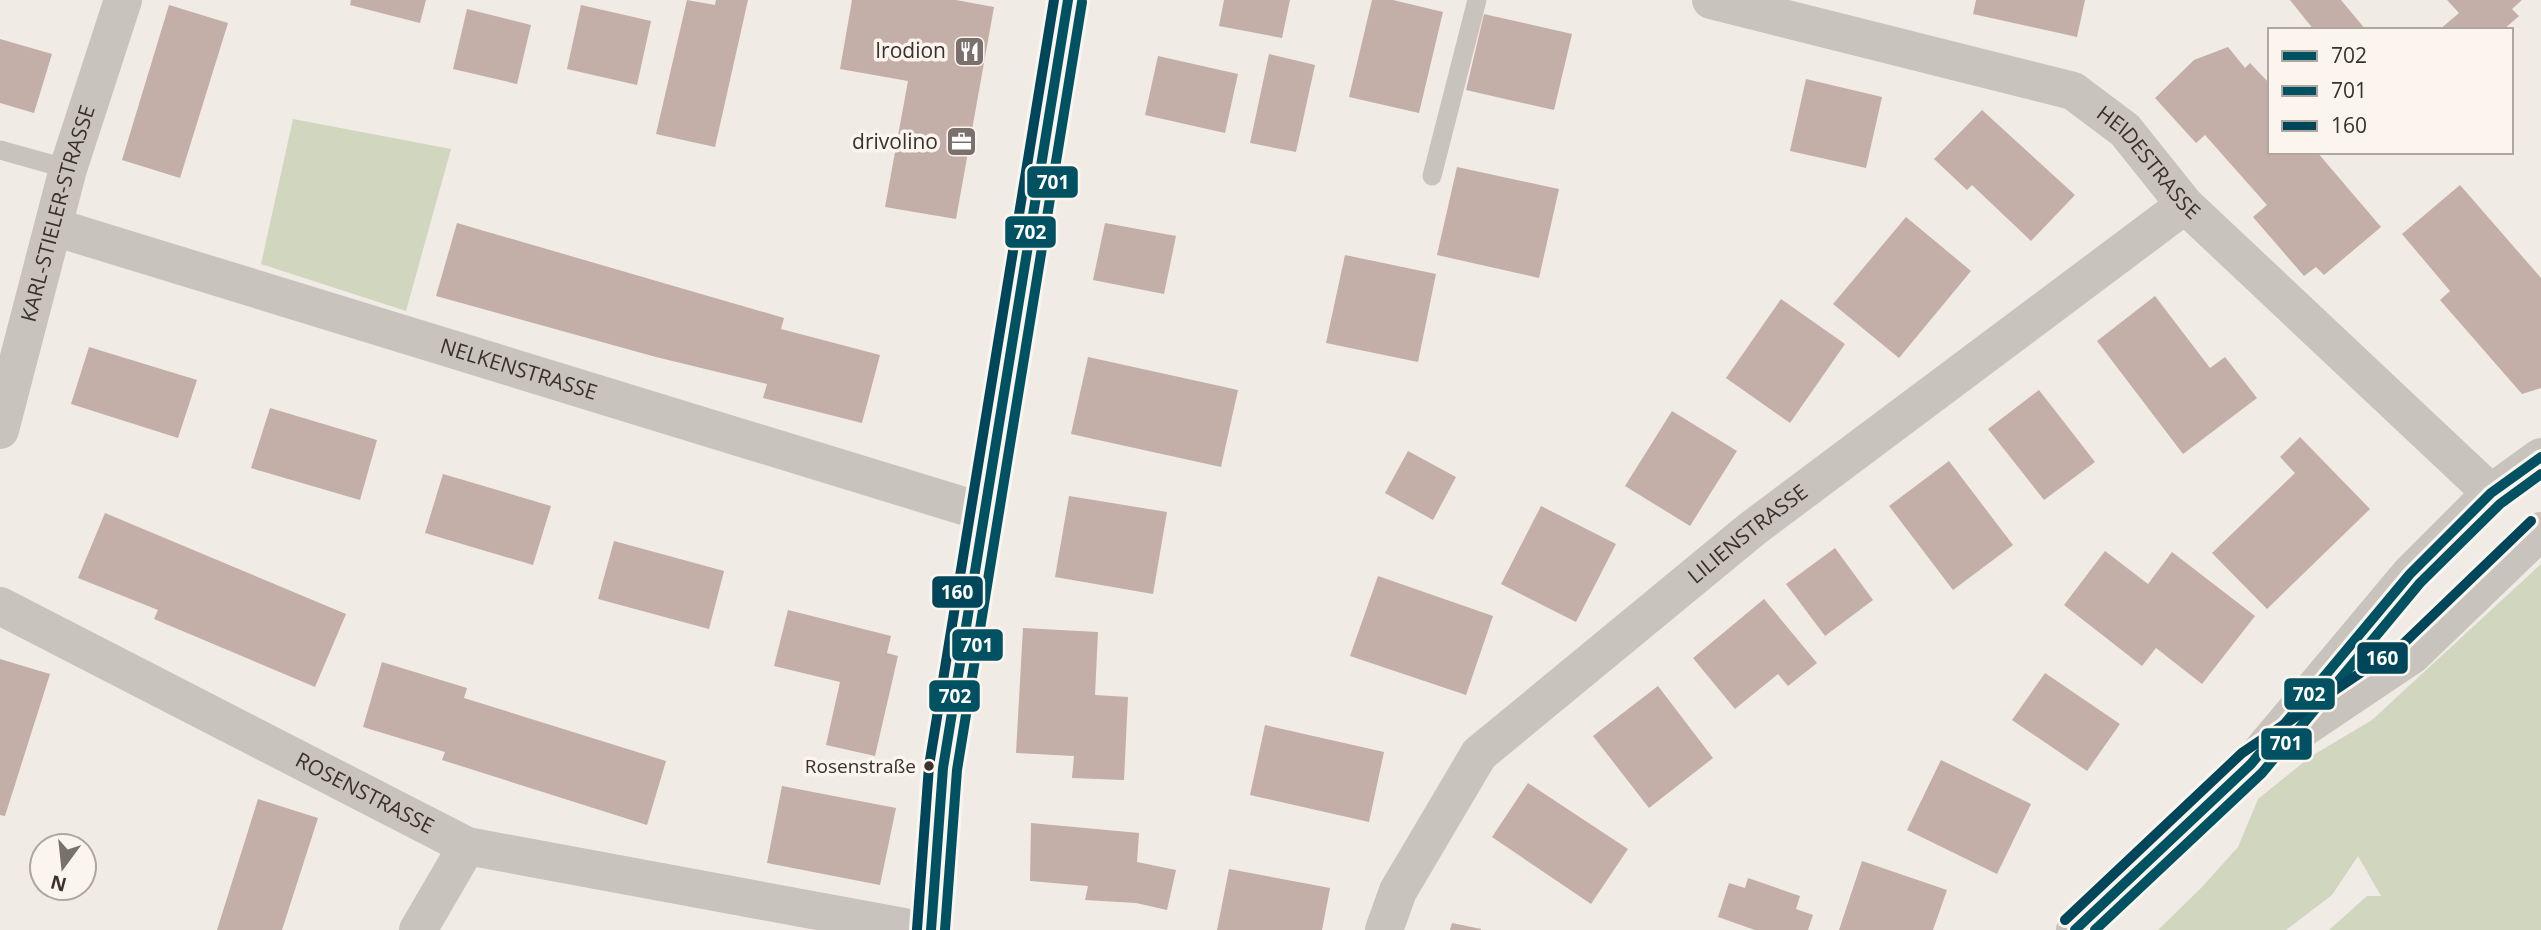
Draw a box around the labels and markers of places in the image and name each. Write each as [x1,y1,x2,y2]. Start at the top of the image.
restaurant icon: Irodion [952,34,986,68]
place label: Irodion [875,36,946,64]
office icon: drivolino [944,125,978,159]
place label: drivolino [852,127,938,155]
place label: Rosenstraße [805,753,916,779]
marker: Rosenstraße [922,759,936,773]

